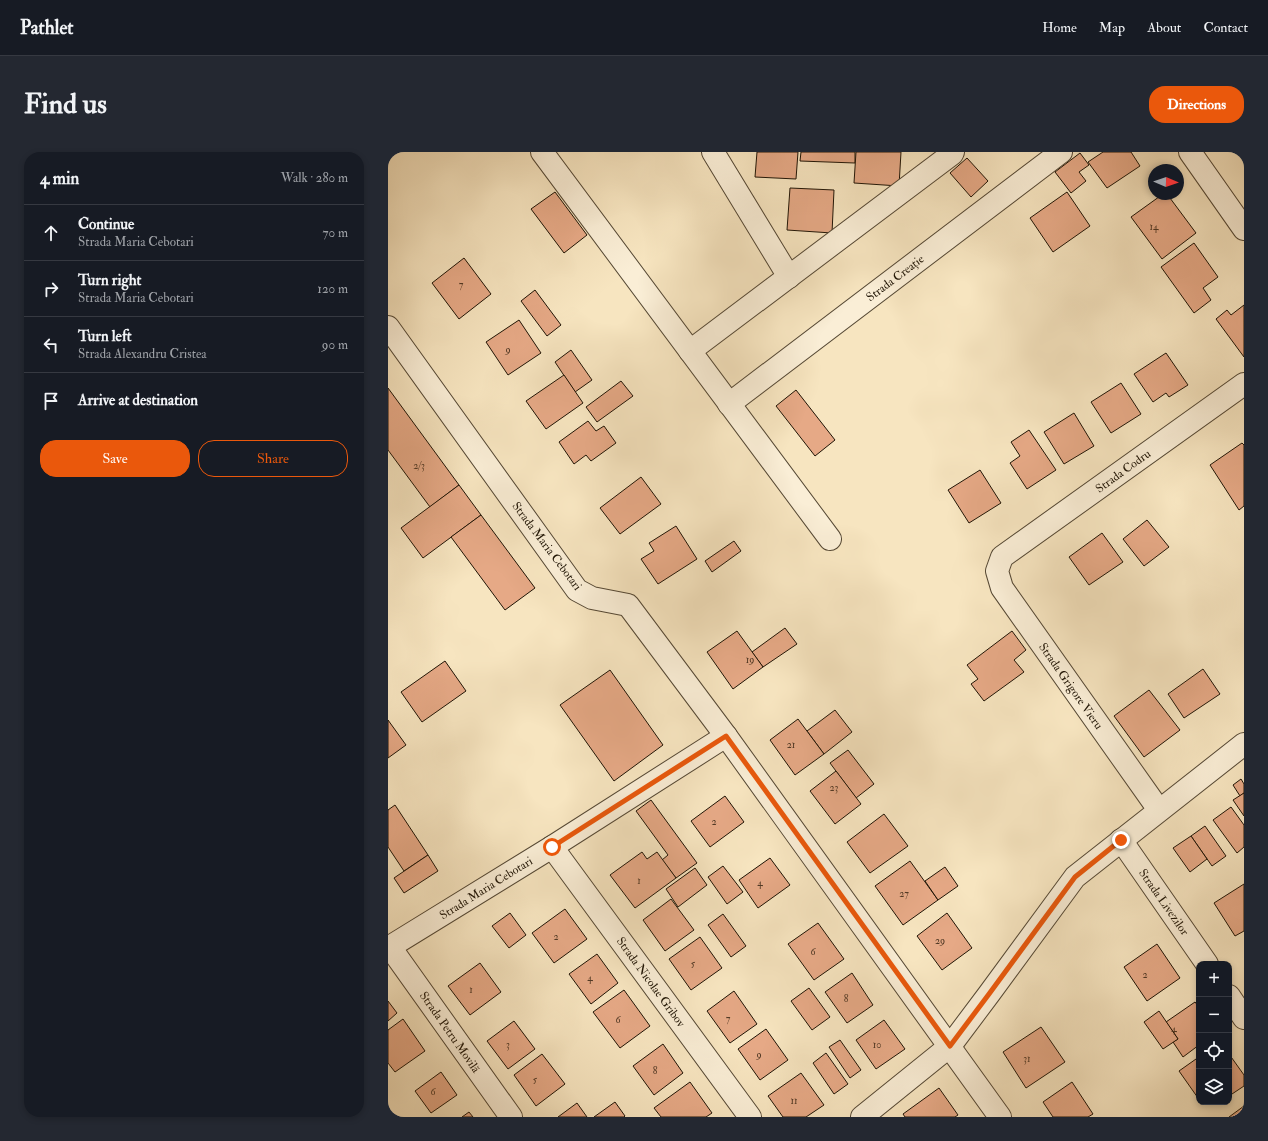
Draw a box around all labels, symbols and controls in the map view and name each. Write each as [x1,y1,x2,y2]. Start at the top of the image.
text: Pathlet [20,16,74,40]
text: Home [1042,19,1077,36]
text: Map [1099,19,1125,36]
text: About [1147,19,1181,36]
text: Contact [1203,19,1248,36]
button: Directions [1149,86,1244,123]
text: Find us [24,87,107,122]
north arrow [1148,164,1184,200]
text: 4 min [40,168,79,189]
text: Walk · 280 m [281,170,348,186]
text: Continue [78,215,134,234]
house number: 14 [1150,221,1159,233]
icon: ahead [40,222,62,244]
text: 70 m [323,225,348,241]
text: Strada Maria Cebotari [78,234,194,250]
street label: Strada Creație [863,252,927,305]
text: Turn right [78,271,141,290]
icon: right [40,278,62,300]
house number: 7 [459,279,464,291]
text: 120 m [317,281,348,297]
text: Strada Maria Cebotari [78,290,194,306]
text: Turn left [78,327,132,346]
icon: left [40,334,62,356]
text: 90 m [322,337,348,353]
house number: 9 [504,344,511,356]
text: Strada Alexandru Cristea [78,346,207,362]
icon: arrive [40,390,62,412]
text: Arrive at destination [78,391,198,410]
button: Save [40,440,190,477]
button: Share [198,440,348,477]
street label: Strada Codru [1093,446,1154,496]
house number: 2/3 [413,460,425,472]
street label: Strada Maria Cebotari [508,499,585,593]
street label: Strada Grigore Vieru [1035,640,1106,732]
house number: 19 [746,654,754,666]
house number: 21 [787,739,796,751]
house number: 23 [830,782,839,794]
house number: 2 [711,816,717,828]
route end [1112,831,1130,849]
route start [543,838,561,856]
street label: Strada Maria Cebotari [437,854,536,923]
street label: Strada Livezilor [1135,866,1192,939]
house number: 1 [637,875,641,887]
house number: 4 [757,877,763,889]
house number: 27 [899,888,909,900]
house number: 2 [553,931,559,943]
street label: Strada Nicolae Gribov [613,934,689,1031]
house number: 29 [935,935,945,947]
house number: 6 [810,946,816,958]
house number: 5 [691,958,696,970]
map controls [1196,961,1232,1105]
button: + [1196,961,1232,997]
house number: 2 [1142,969,1148,981]
house number: 4 [587,972,593,984]
house number: 1 [469,984,473,996]
street label: Strada Petru Movilă [416,989,484,1077]
house number: 8 [844,993,849,1005]
button: − [1196,997,1232,1033]
house number: 7 [726,1013,731,1025]
house number: 6 [615,1014,621,1026]
house number: 4 [1171,1023,1177,1035]
button: locate [1196,1033,1232,1069]
house number: 3 [506,1039,510,1051]
house number: 10 [873,1039,881,1051]
house number: 9 [755,1049,762,1061]
house number: 31 [1023,1053,1031,1065]
house number: 8 [653,1065,658,1077]
button: layers [1196,1069,1232,1105]
house number: 5 [533,1074,538,1086]
house number: 6 [430,1086,436,1098]
house number: 11 [790,1095,798,1107]

